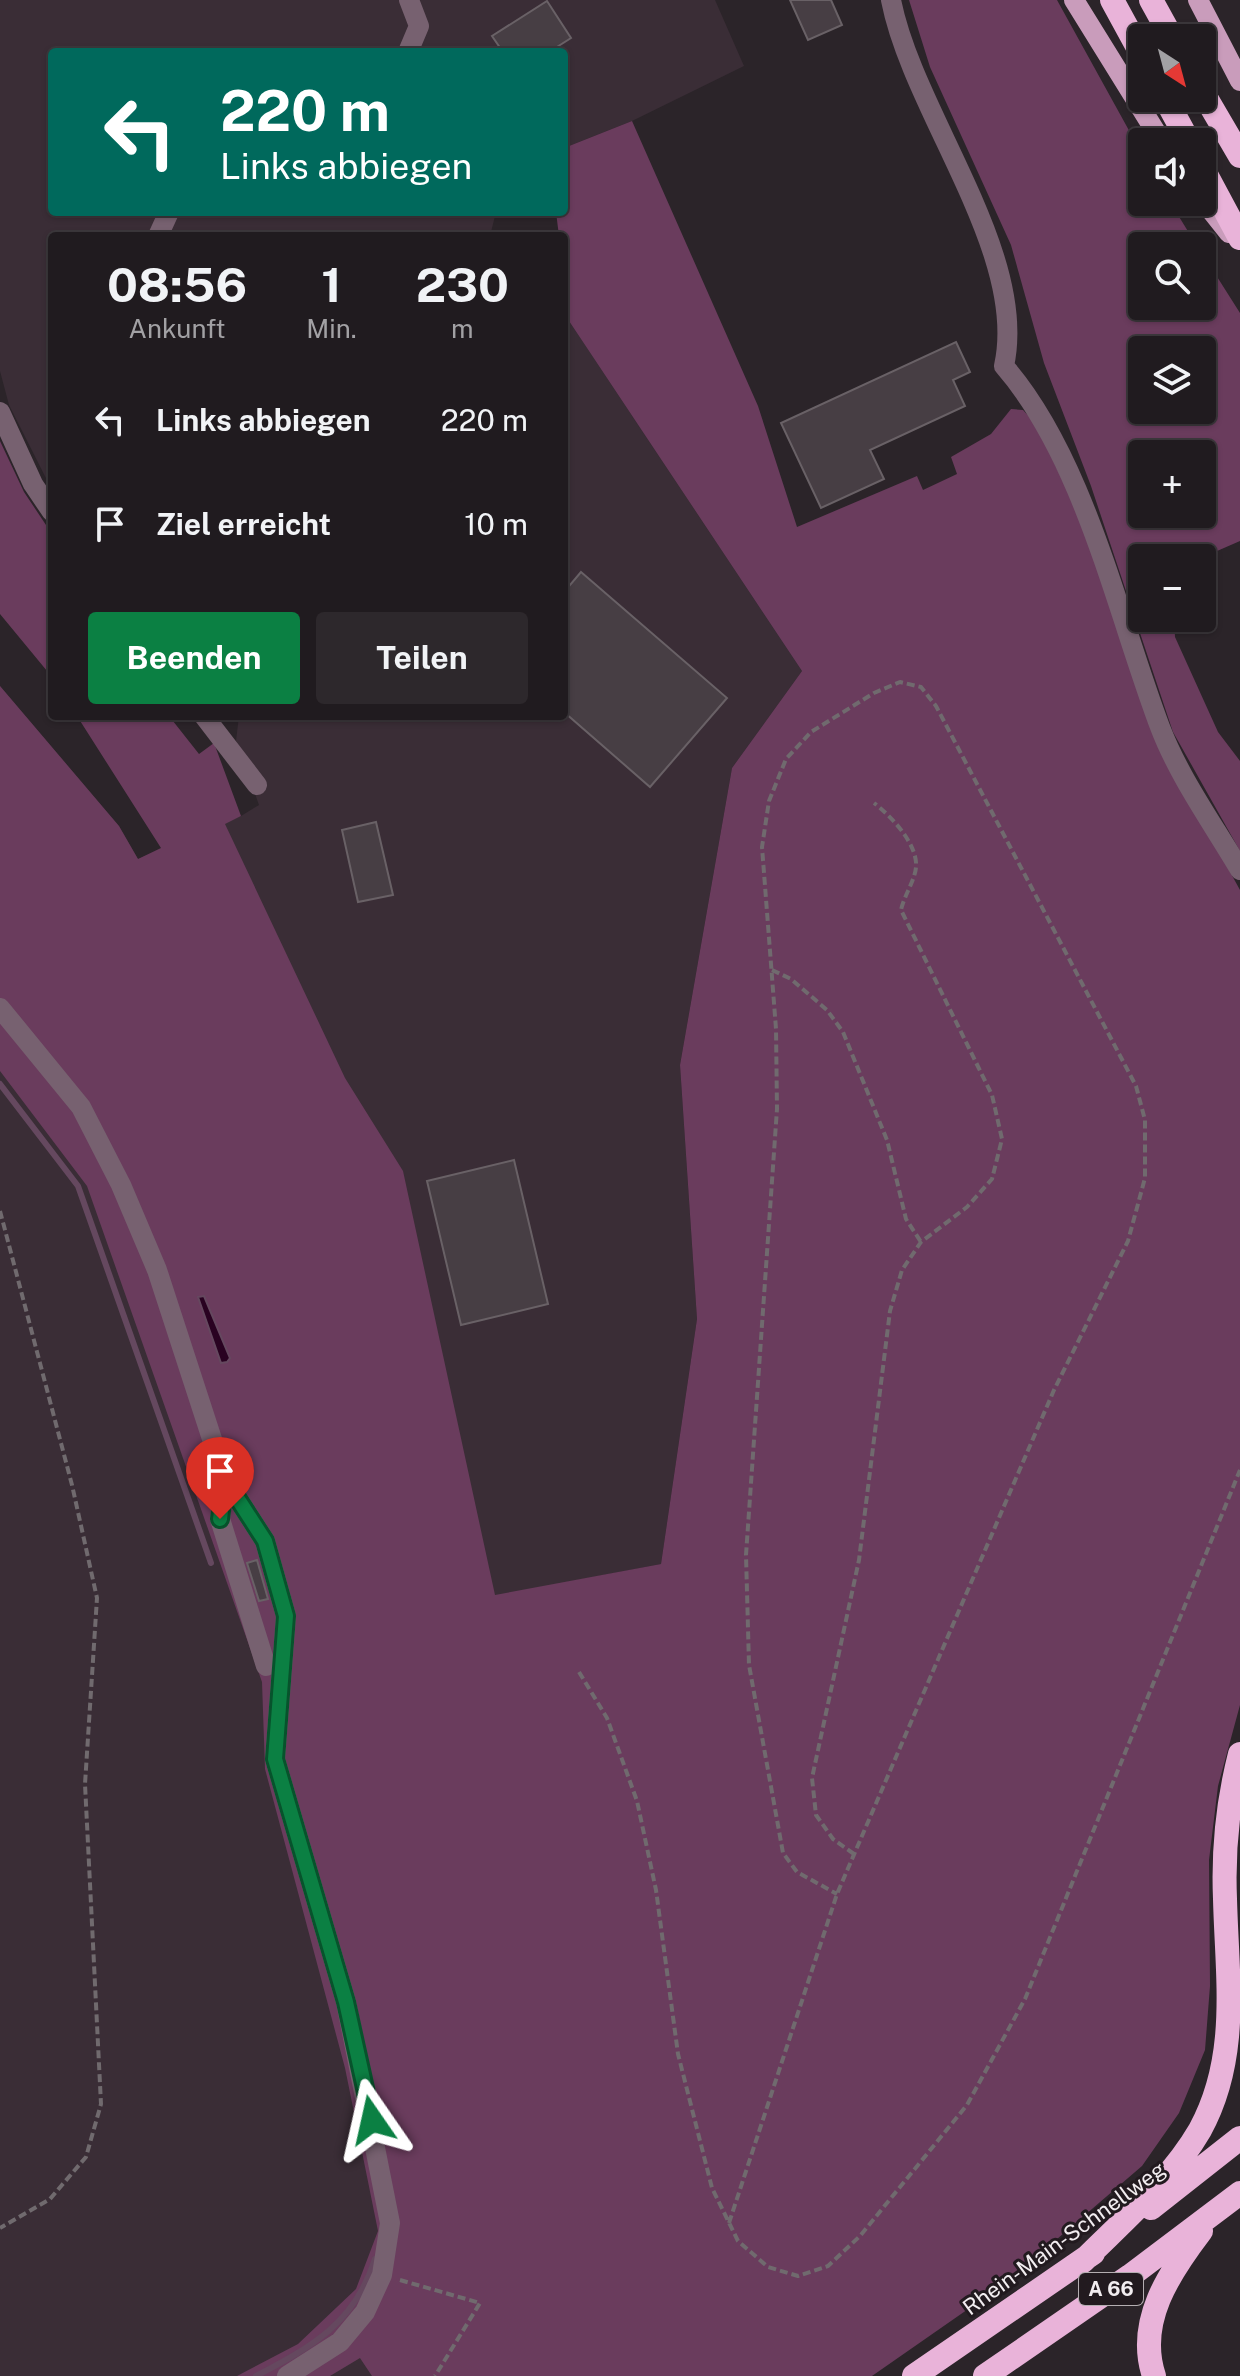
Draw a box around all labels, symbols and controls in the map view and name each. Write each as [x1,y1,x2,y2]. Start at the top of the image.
north arrow [1128,24,1216,112]
map controls [1128,24,1216,632]
text: 220 m [220,78,390,144]
icon: left [88,80,192,184]
button: sound [1128,128,1216,216]
text: Links abbiegen [220,145,472,187]
button: search [1128,232,1216,320]
text: 08:56 [107,256,247,313]
text: 1 [321,256,342,313]
text: 230 [416,256,509,313]
text: Ankunft [128,313,226,344]
text: Min. [306,313,357,344]
text: m [451,313,474,344]
button: layers [1128,336,1216,424]
icon: left [88,398,132,442]
text: Links abbiegen [156,402,371,438]
text: 220 m [441,402,528,438]
button: + [1128,440,1216,528]
icon: arrive [88,502,132,546]
text: Ziel erreicht [156,506,331,542]
text: 10 m [464,506,528,542]
button: − [1128,544,1216,632]
button: Beenden [88,612,300,704]
button: Teilen [316,612,528,704]
pin [186,1437,254,1519]
icon: arrive [198,1449,242,1493]
position arrow [330,2078,414,2162]
street label: Rhein-Main-Schnellweg [958,2156,1170,2320]
road number: A 66 [1079,2273,1143,2305]

